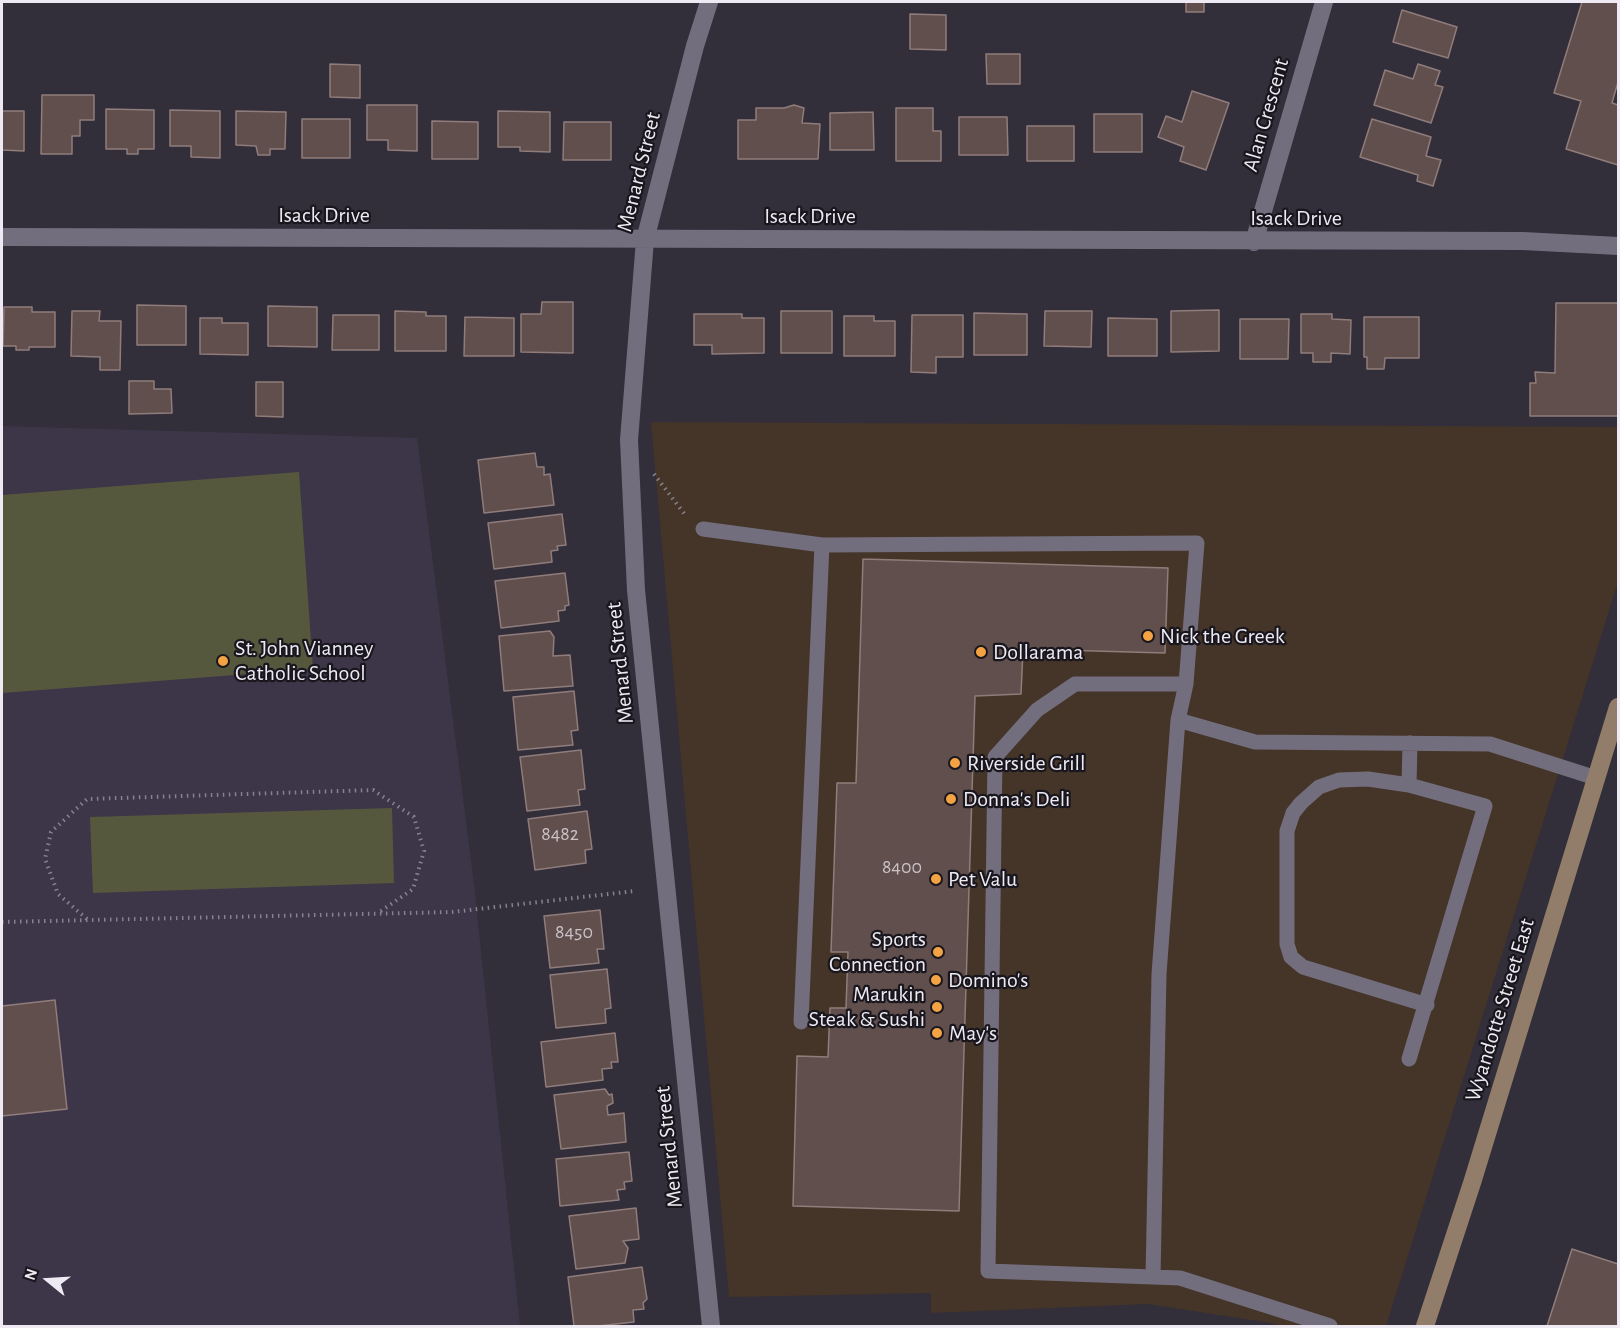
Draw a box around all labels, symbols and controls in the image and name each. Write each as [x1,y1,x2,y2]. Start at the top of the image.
street label: Alan Crescent [1237,55,1295,175]
street label: Menard Street [611,109,667,235]
street label: Isack Drive [278,202,370,228]
street label: Isack Drive [764,203,856,229]
street label: Isack Drive [1250,205,1342,231]
street label: Menard Street [600,601,640,725]
place label: Nick the Greek [1160,623,1285,649]
marker: Nick the Greek [1141,629,1155,643]
place label: St. John Vianney Catholic School [235,635,373,686]
place label: Dollarama [993,639,1083,665]
marker: Dollarama [974,645,988,659]
marker: St. John Vianney Catholic School [216,654,230,668]
place label: Riverside Grill [967,750,1085,776]
marker: Riverside Grill [948,756,962,770]
place label: Donna's Deli [963,786,1070,812]
marker: Donna's Deli [944,792,958,806]
house number: 8482 [541,822,579,846]
house number: 8400 [882,855,922,879]
place label: Pet Valu [948,866,1017,892]
marker: Pet Valu [929,872,943,886]
street label: Wyandotte Street East [1460,915,1540,1105]
house number: 8450 [555,920,593,944]
place label: Sports Connection [829,926,926,978]
marker: Sports Connection [931,945,945,959]
place label: Domino's [948,967,1028,993]
marker: Domino's [929,973,943,987]
place label: Marukin Steak & Sushi [809,981,925,1032]
marker: Marukin Steak & Sushi [930,1000,944,1014]
place label: May's [949,1020,997,1046]
marker: May's [930,1026,944,1040]
street label: Menard Street [649,1085,689,1209]
north arrow [18,1250,78,1310]
text: N [22,1267,40,1282]

